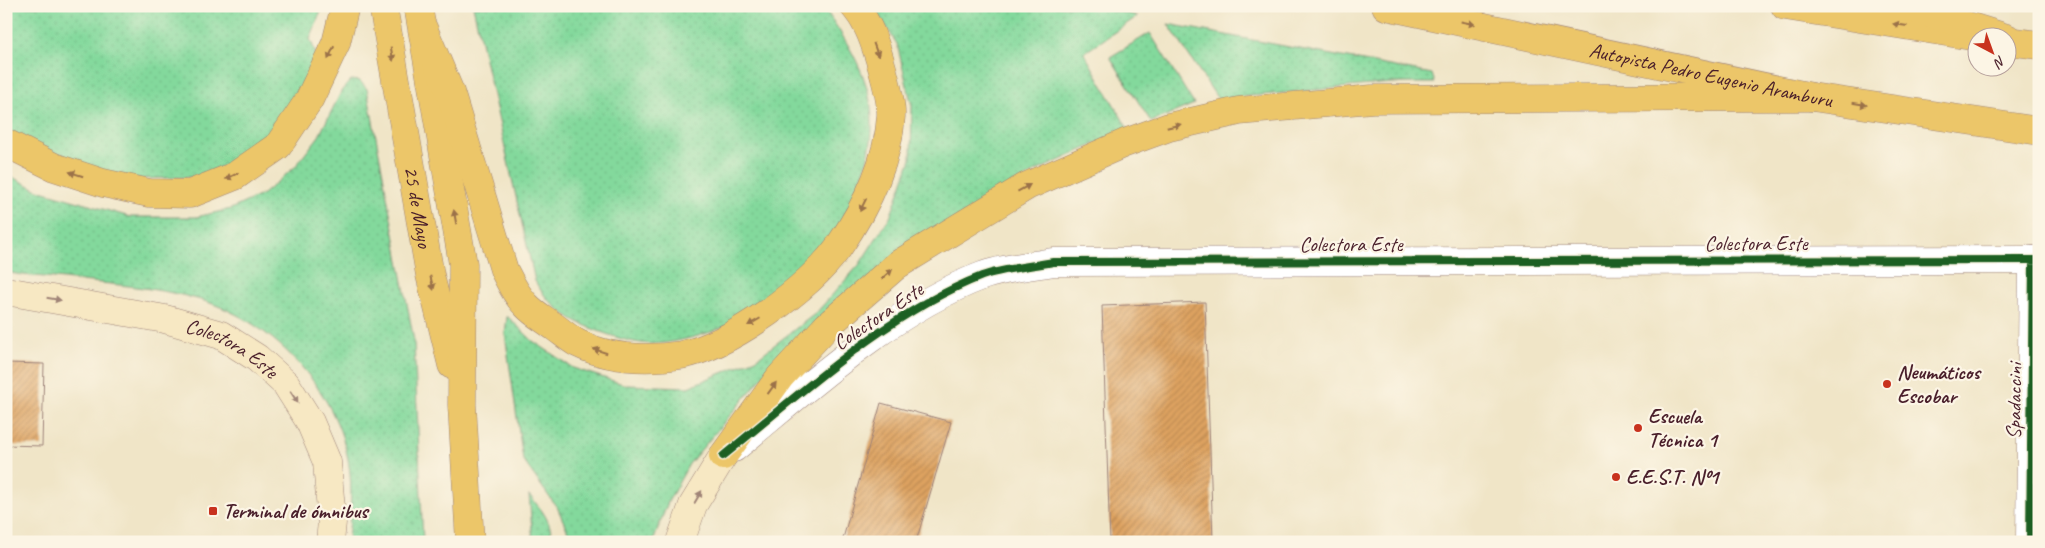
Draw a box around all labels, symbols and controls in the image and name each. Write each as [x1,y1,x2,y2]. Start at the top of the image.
one-way arrow [1460,19,1475,27]
one-way arrow [1891,21,1907,29]
north arrow [1968,28,2018,78]
street label: Autopista Pedro Eugenio Aramburu [1587,37,1835,113]
one-way arrow [872,42,880,57]
one-way arrow [327,46,335,60]
one-way arrow [388,46,396,62]
text: N [1990,52,2009,72]
one-way arrow [1852,100,1868,108]
one-way arrow [1167,122,1182,130]
street label: 25 de Mayo [398,164,438,251]
one-way arrow [68,170,83,177]
one-way arrow [225,173,239,181]
one-way arrow [1017,184,1031,192]
one-way arrow [859,198,867,212]
one-way arrow [451,209,459,225]
street label: Colectora Este [1704,230,1809,256]
street label: Colectora Este [1299,231,1404,257]
one-way arrow [880,269,893,280]
one-way arrow [428,276,436,291]
street label: Colectora Este [828,276,929,356]
one-way arrow [47,296,63,304]
street label: Colectora Este [182,313,285,385]
one-way arrow [747,317,760,326]
one-way arrow [592,346,607,354]
place label: Neumáticos Escobar [1897,359,1982,409]
street label: Spadaccini [2000,359,2028,440]
marker: Neumáticos Escobar [1881,378,1893,390]
one-way arrow [766,382,777,395]
one-way arrow [289,390,299,404]
place label: Escuela Técnica 1 [1648,403,1720,453]
marker: Escuela Técnica 1 [1632,422,1644,434]
place label: E.E.S.T. Nº1 [1626,464,1721,490]
marker: E.E.S.T. Nº1 [1610,471,1622,483]
one-way arrow [693,491,703,504]
place label: Terminal de ómnibus [223,498,370,524]
marker: Terminal de ómnibus [207,505,219,517]

